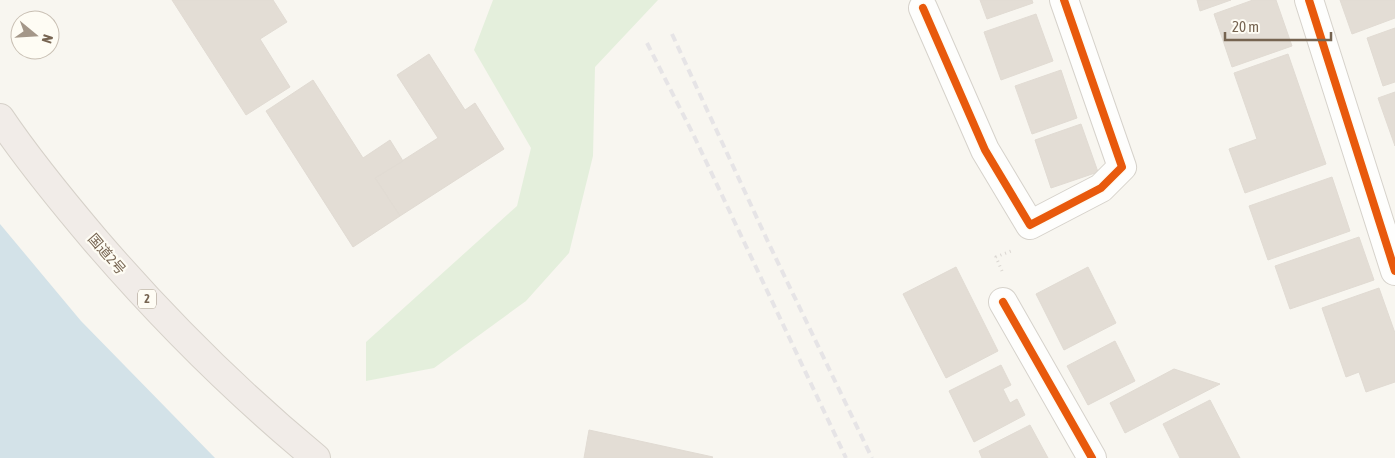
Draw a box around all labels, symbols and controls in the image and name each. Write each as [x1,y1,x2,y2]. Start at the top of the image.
north arrow [10,10,60,60]
scale bar [1225,10,1331,42]
text: 20 m [1232,18,1259,35]
text: N [38,33,56,45]
street label: 国道2号 [85,230,129,278]
road number: 2 [138,290,156,308]

